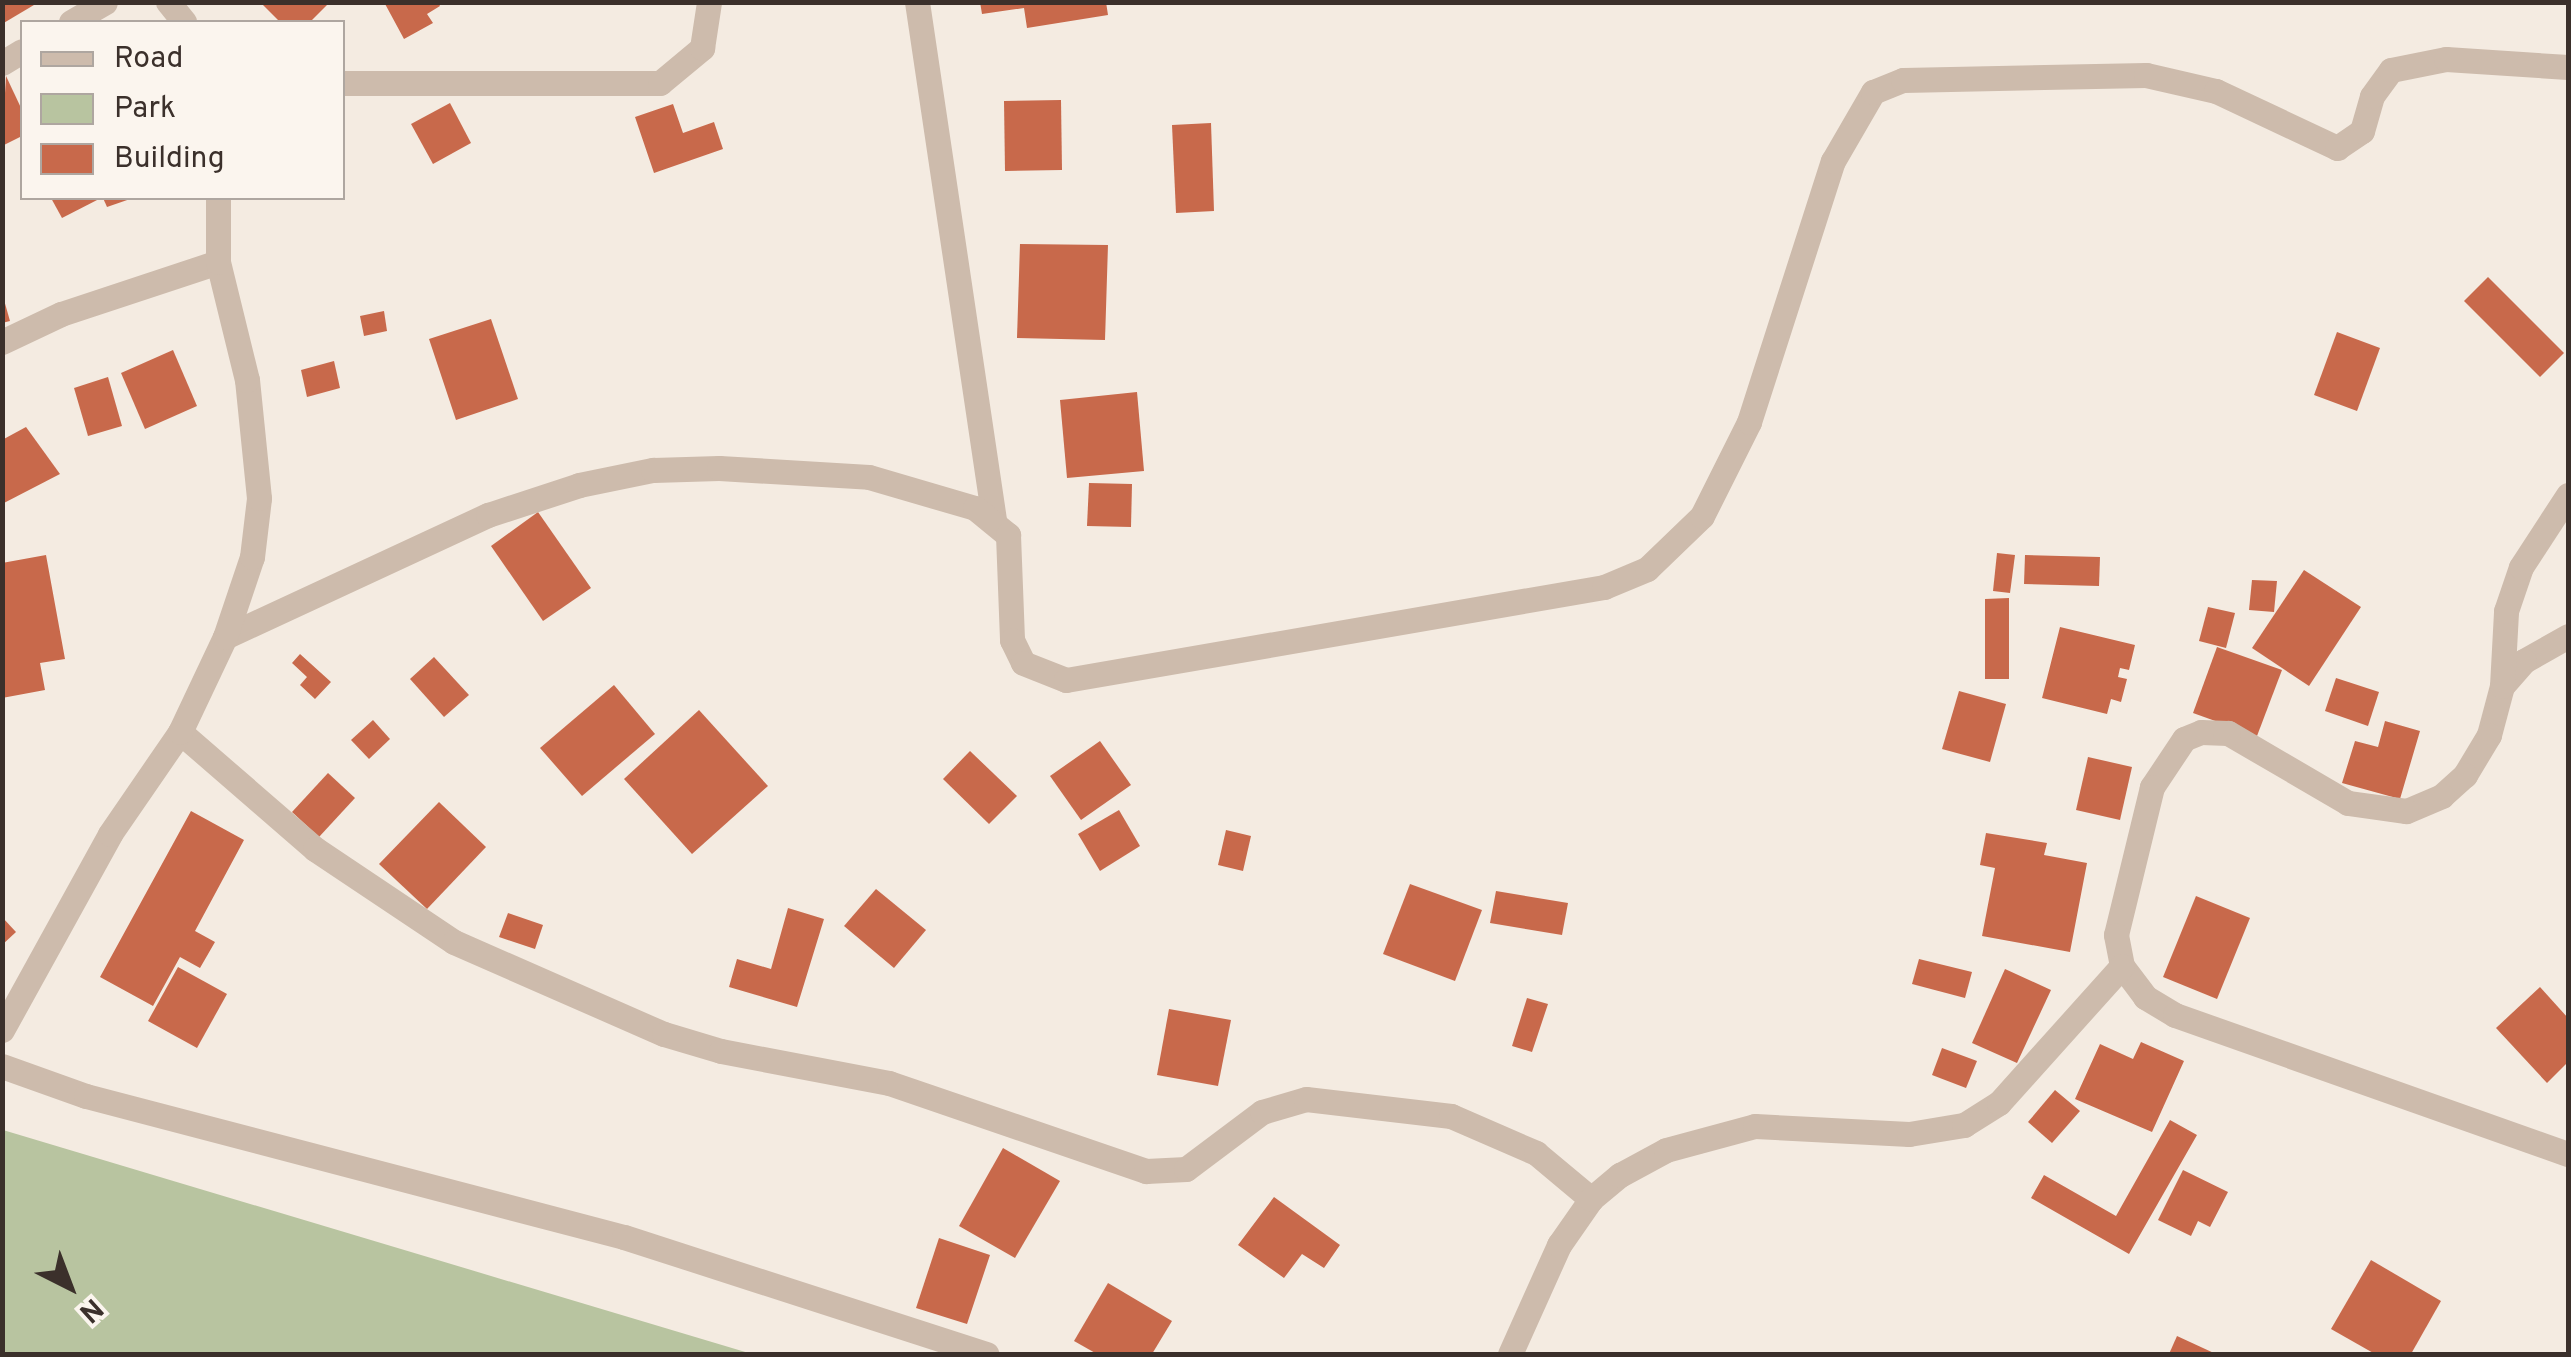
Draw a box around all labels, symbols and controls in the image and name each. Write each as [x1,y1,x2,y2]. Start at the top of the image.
legend [20,20,345,200]
text: Road [114,41,183,78]
text: Park [114,91,176,128]
text: Building [114,141,225,178]
north arrow [20,1237,120,1337]
text: N [71,1289,110,1329]

